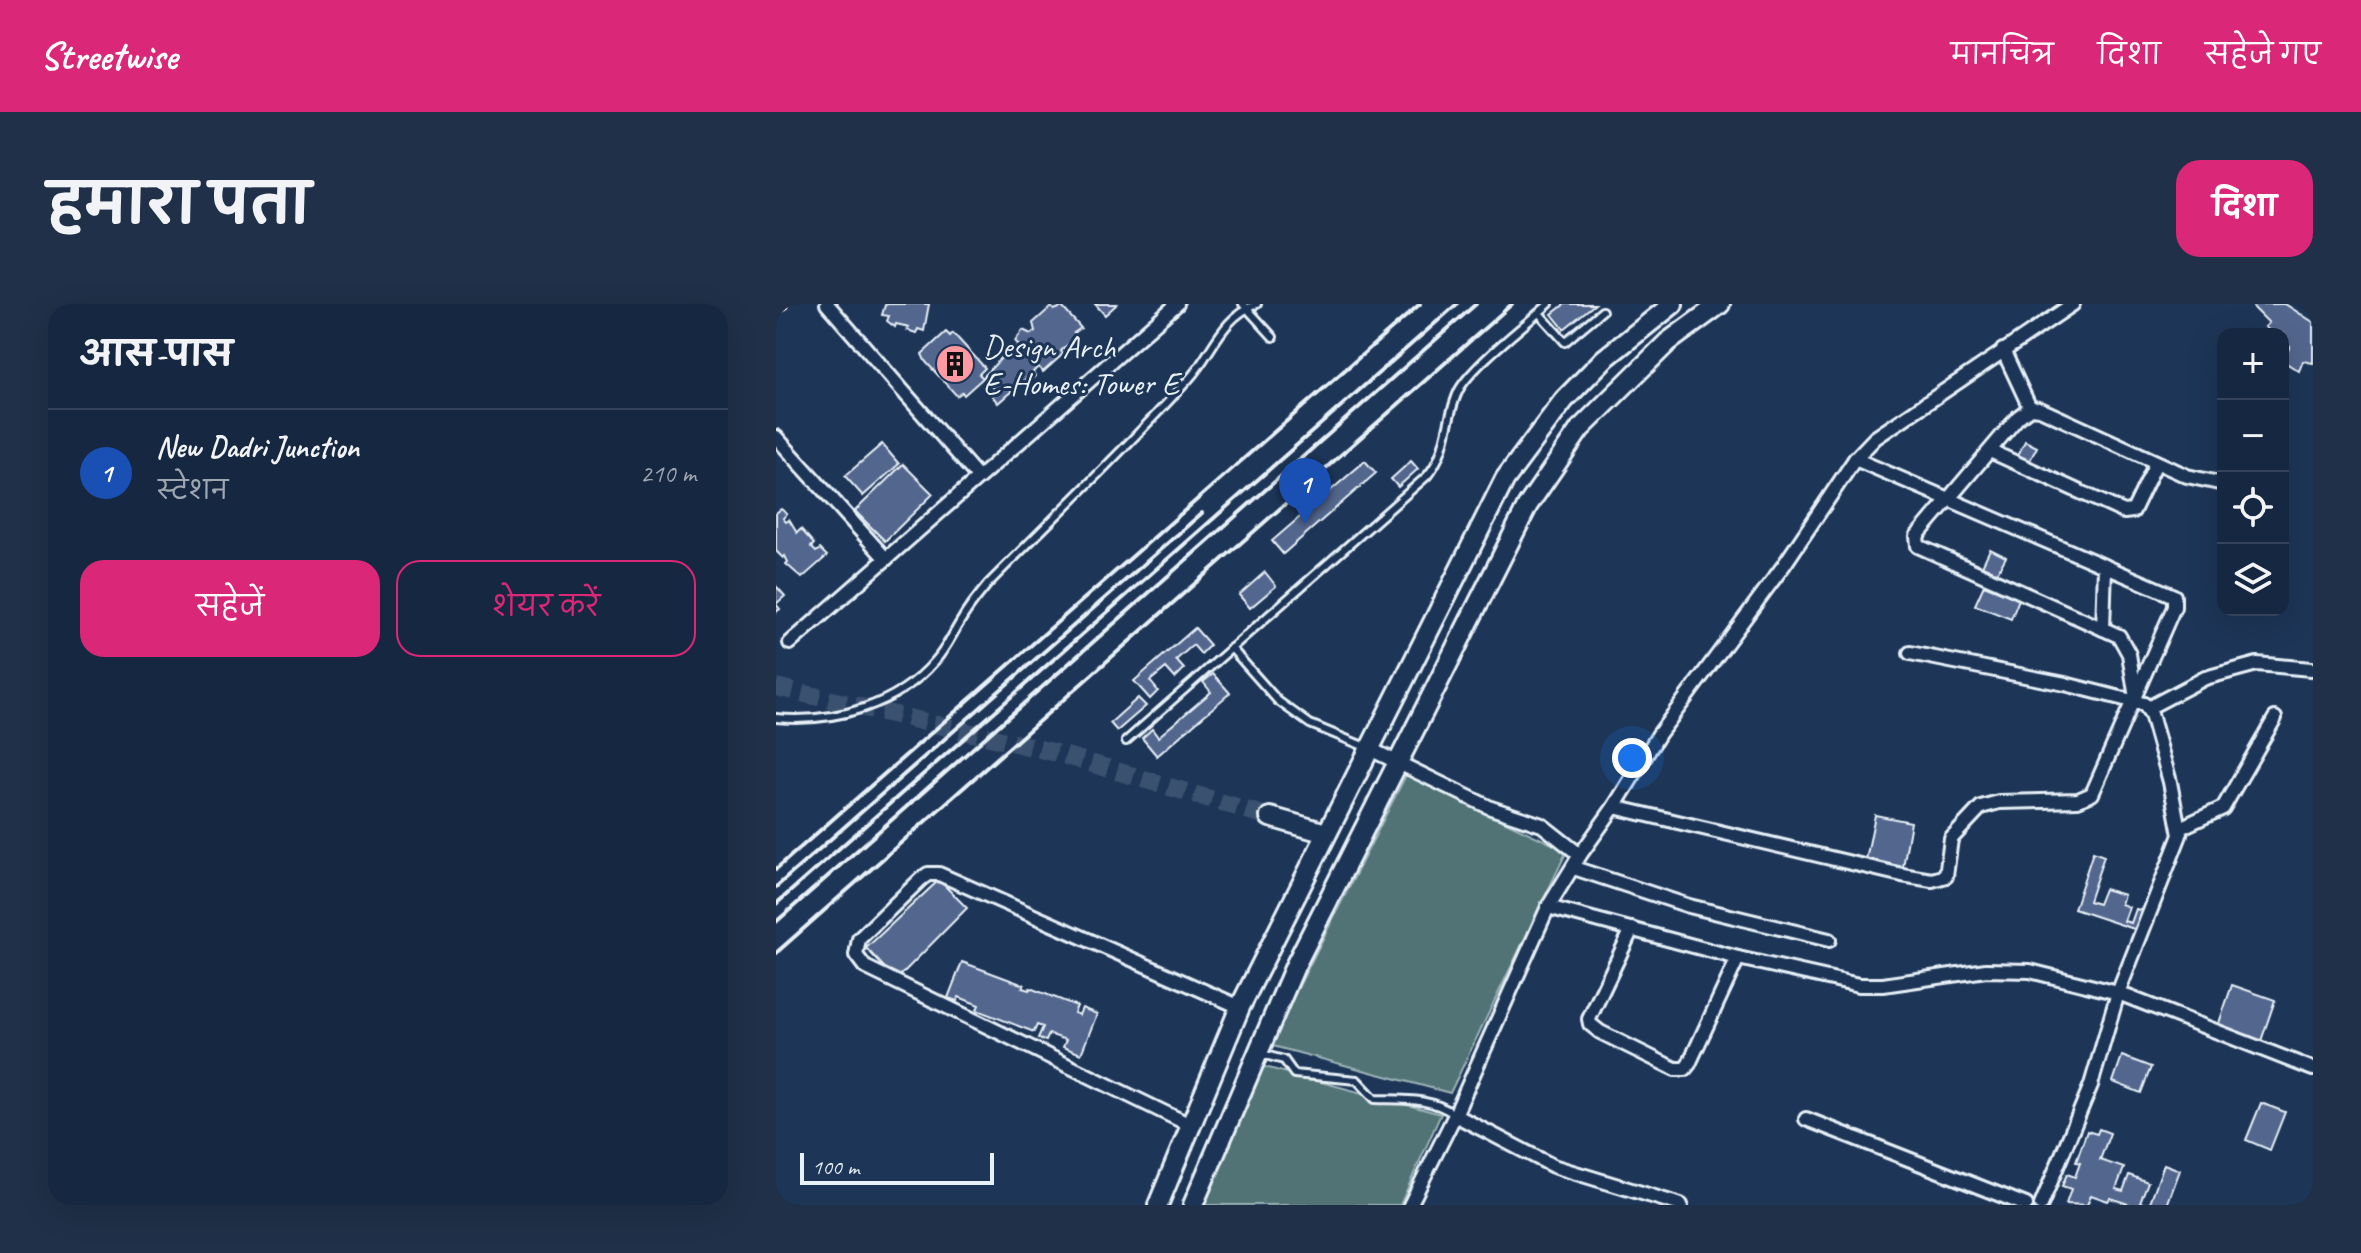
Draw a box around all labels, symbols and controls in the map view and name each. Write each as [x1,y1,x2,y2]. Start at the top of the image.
text: Streetwise [40,33,177,80]
text: मानचित्र [1951,37,2054,72]
text: दिशा [2098,37,2161,72]
text: सहेजे गए [2205,37,2321,72]
button: दिशा [2176,160,2313,257]
text: हमारा पता [48,169,310,240]
place label: Design Arch E-Homes: Tower E [983,326,1183,404]
map controls [2217,328,2289,616]
button: + [2217,328,2289,400]
text: आस-पास [80,332,233,375]
building icon: Design Arch E-Homes: Tower E [934,343,976,385]
button: − [2217,400,2289,472]
text: New Dadri Junction [156,428,359,466]
text: 1 [100,457,112,490]
text: 210 m [640,457,696,490]
pin: 1 [1279,458,1331,524]
button: locate [2217,472,2289,544]
text: स्टेशन [156,474,228,507]
button: layers [2217,544,2289,616]
button: सहेजें [80,560,380,657]
button: शेयर करें [396,560,696,657]
your location [1612,738,1652,778]
scale bar [800,1149,994,1185]
text: 100 m [812,1153,859,1181]

